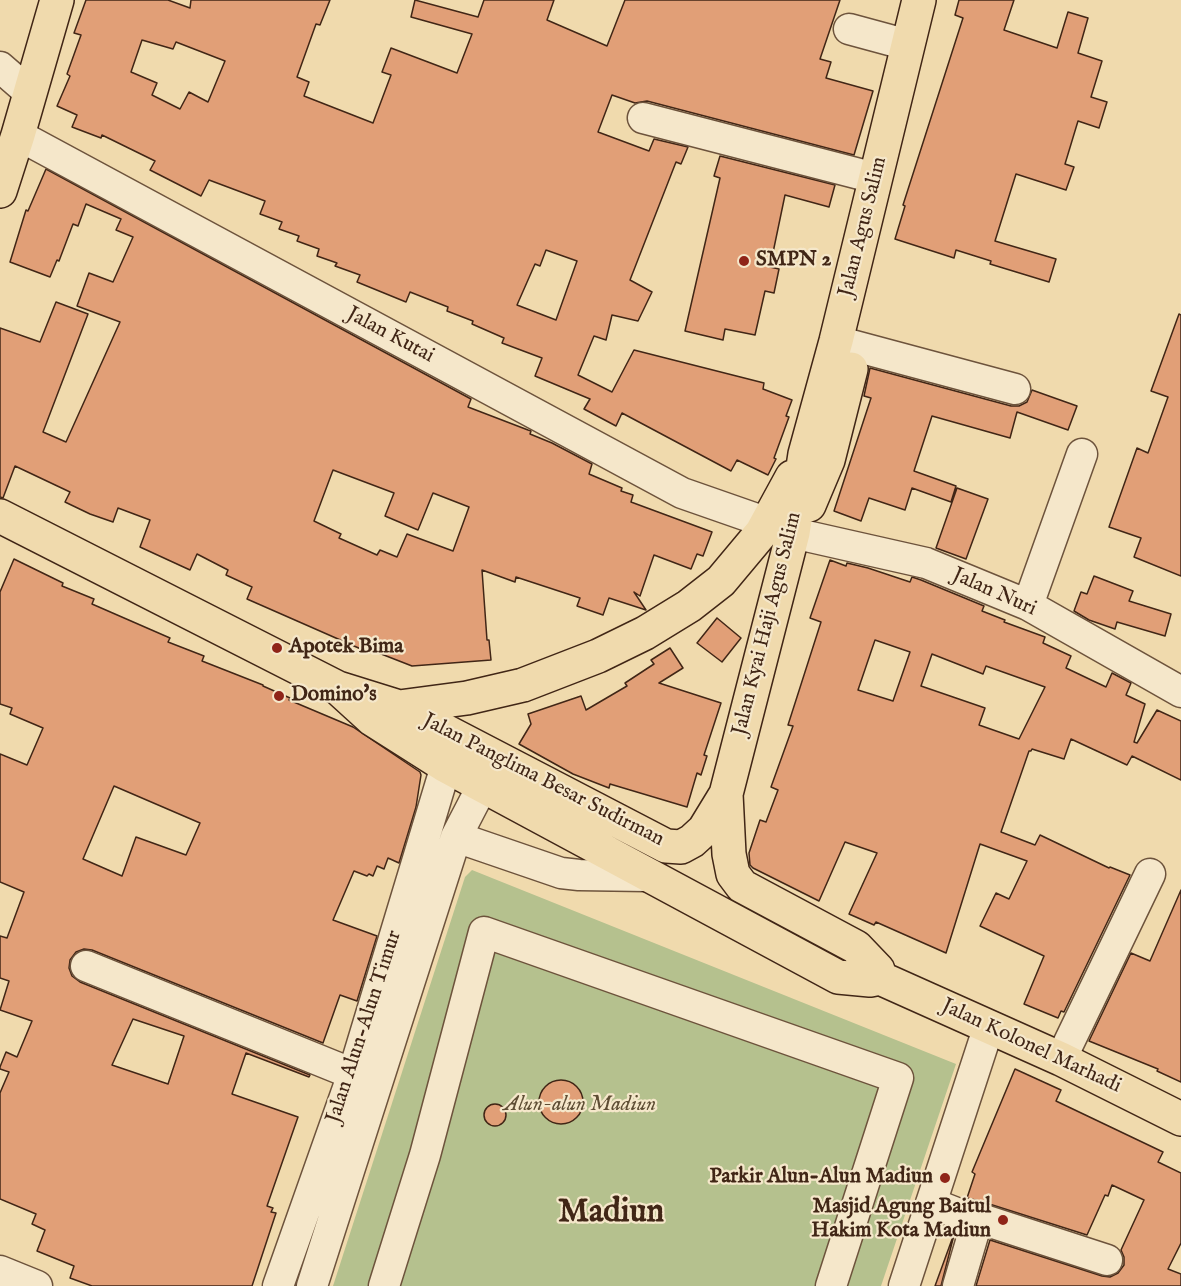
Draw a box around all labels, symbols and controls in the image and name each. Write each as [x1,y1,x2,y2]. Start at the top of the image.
street label: Jalan Agus Salim [834,154,894,300]
place label: SMPN 2 [756,248,831,274]
marker: SMPN 2 [737,254,751,268]
street label: Jalan Kutai [342,302,438,370]
street label: Jalan Kyai Haji Agus Salim [728,510,808,738]
street label: Jalan Nuri [948,563,1040,623]
place label: Apotek Bima [289,635,403,661]
marker: Apotek Bima [270,641,284,655]
place label: Domino's [291,683,377,709]
marker: Domino's [272,689,286,703]
street label: Jalan Panglima Besar Sudirman [418,709,668,853]
street label: Jalan Alun-Alun Timur [322,927,408,1127]
street label: Jalan Kolonel Marhadi [937,994,1125,1100]
park label: Alun-alun Madiun [504,1093,656,1119]
place label: Parkir Alun-Alun Madiun [709,1165,933,1191]
marker: Parkir Alun-Alun Madiun [938,1171,952,1185]
district label: Madiun [558,1194,664,1234]
place label: Masjid Agung Baitul Hakim Kota Madiun [811,1195,991,1245]
marker: Masjid Agung Baitul Hakim Kota Madiun [996,1213,1010,1227]

